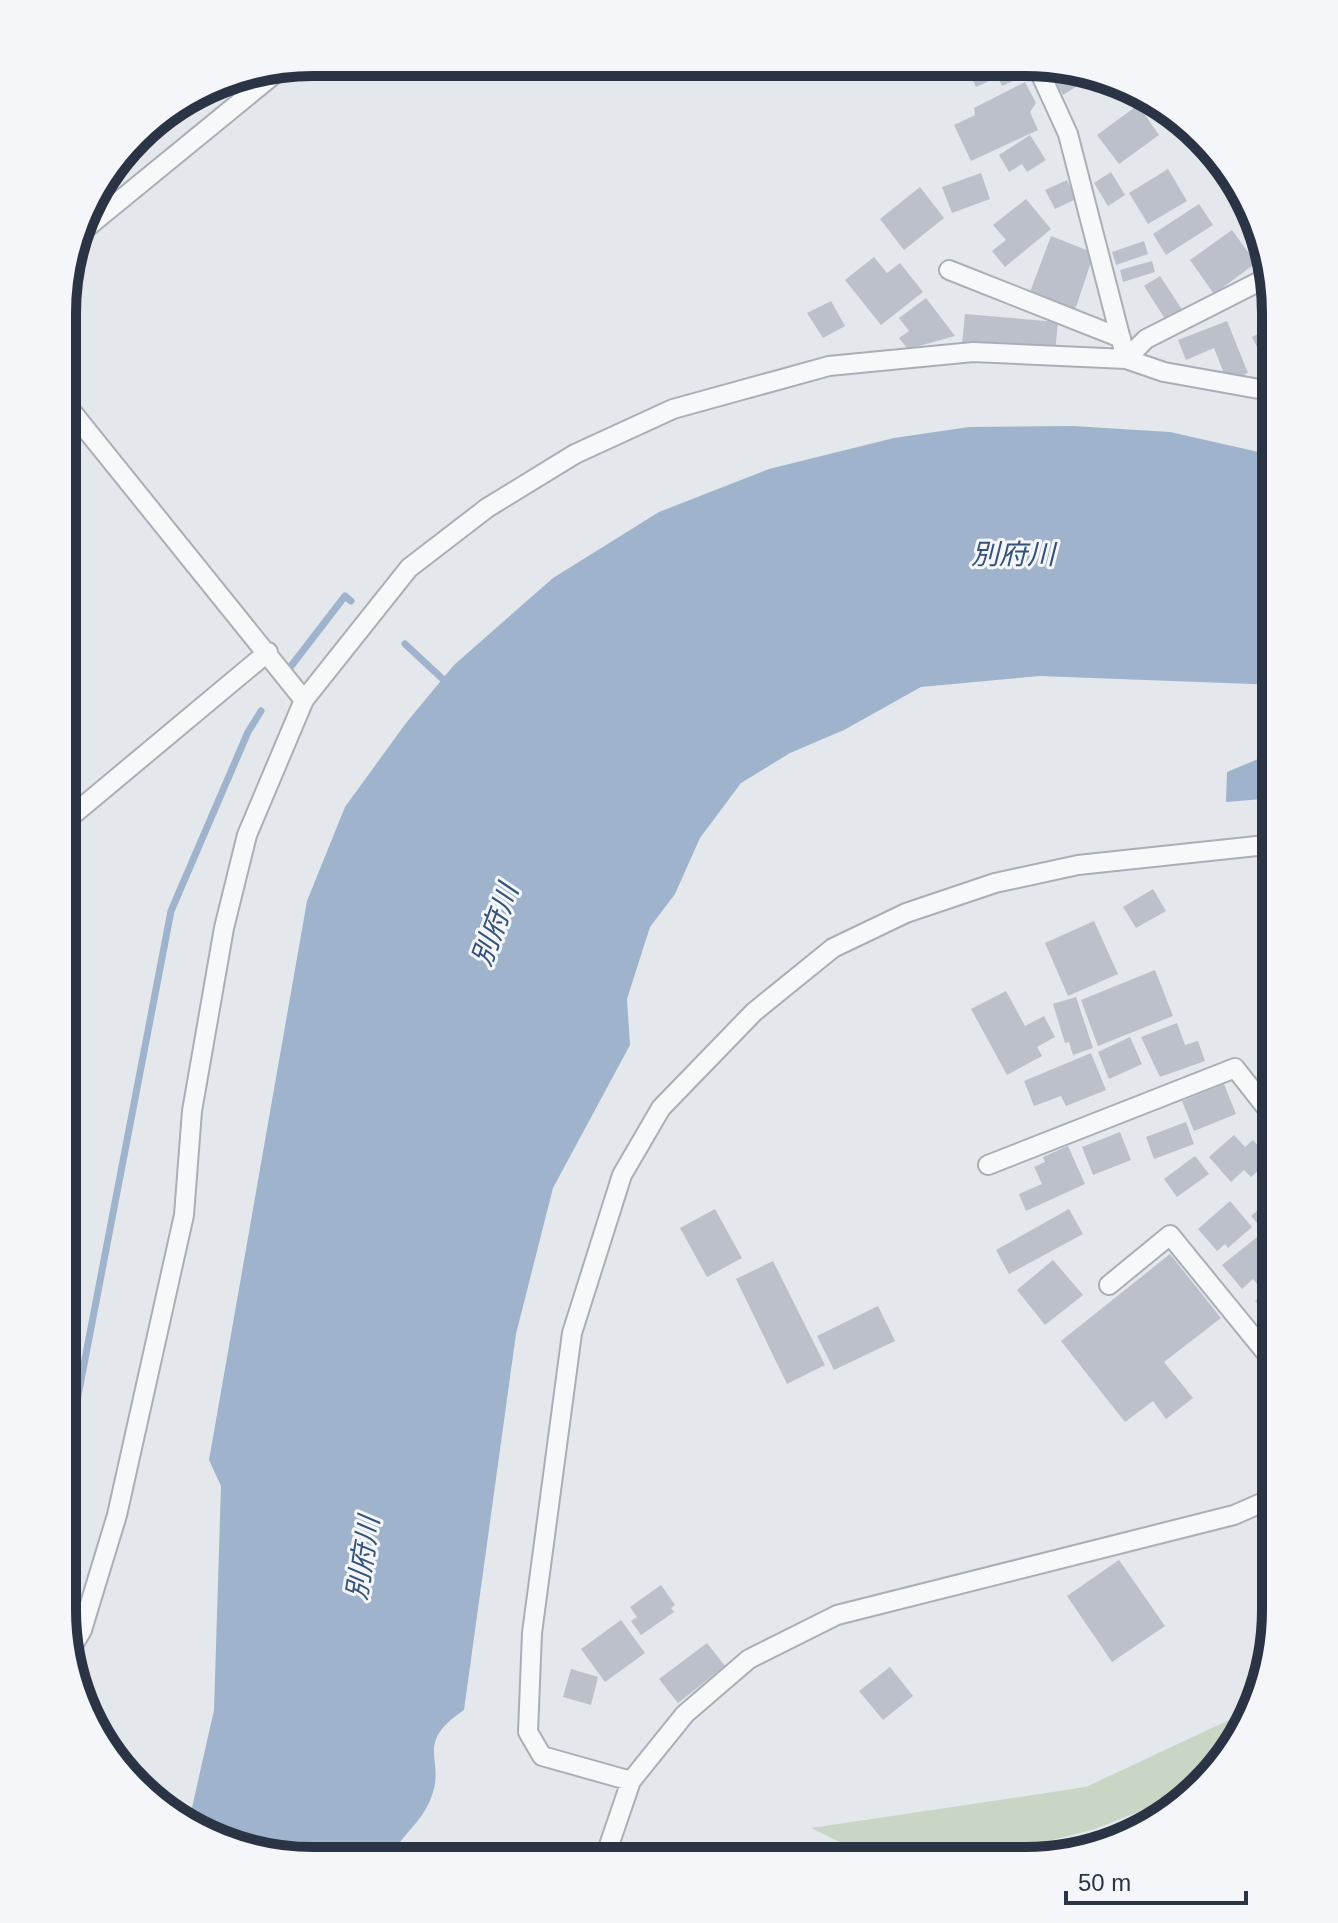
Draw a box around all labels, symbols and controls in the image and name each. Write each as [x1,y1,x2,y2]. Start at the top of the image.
water label: 別府川 [971,539,1058,570]
water label: 別府川 [466,877,525,970]
water label: 別府川 [341,1511,385,1602]
scale bar [1066,1855,1246,1905]
text: 50 m [1078,1869,1131,1896]

